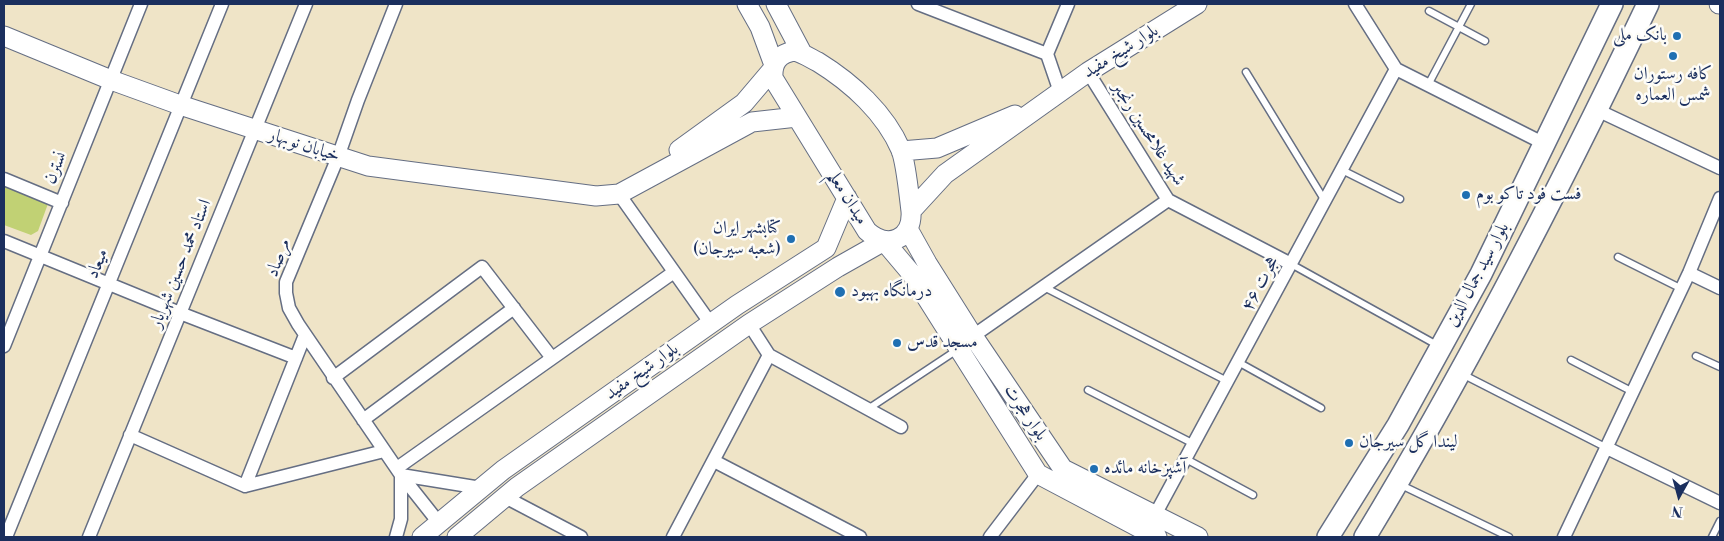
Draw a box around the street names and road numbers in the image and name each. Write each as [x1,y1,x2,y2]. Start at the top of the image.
street label: بلوار شیخ مفید [1079,20,1163,84]
street label: شهید غلامحسین رنجبر [1106,78,1190,190]
street label: خیابان نوبهار [266,124,342,168]
street label: نسترن [40,149,72,187]
street label: میدان معلم [822,167,872,229]
street label: استاد محمد حسین شهریار [145,197,217,331]
street label: بلوار سید جمال الدین [1441,219,1515,331]
street label: مرصاد [262,236,296,280]
street label: میعاد [82,246,114,282]
street label: هجرت ۴۶ [1238,253,1284,315]
street label: بلوار شیخ مفید [601,339,683,405]
street label: بلوار هجرت [998,381,1052,445]

